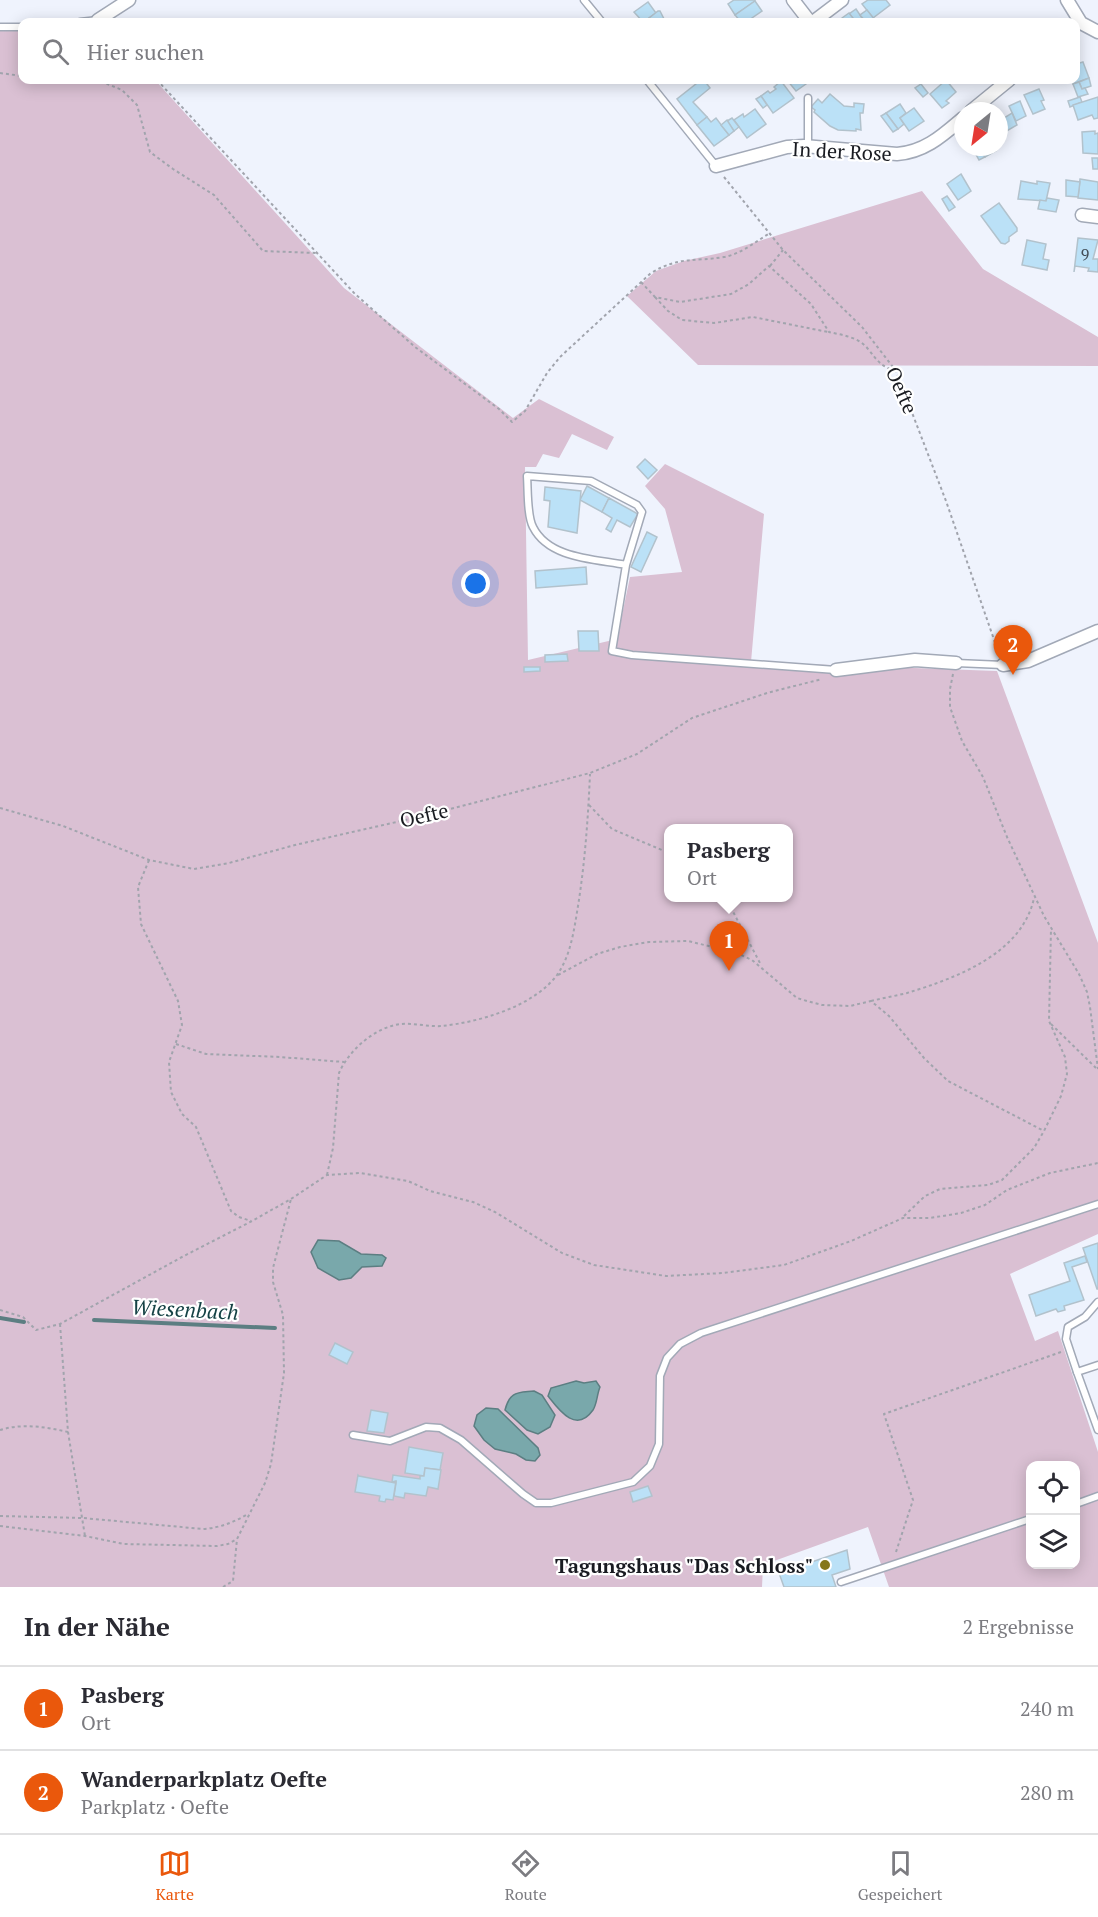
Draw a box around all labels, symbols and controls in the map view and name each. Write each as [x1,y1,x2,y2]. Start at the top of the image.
search box [18,18,1080,84]
icon: search [39,35,72,68]
text: Hier suchen [87,37,204,66]
north arrow [954,102,1008,156]
street label: In der Rose [792,135,892,167]
house number: 9 [1081,243,1089,265]
street label: Oefte [880,362,924,418]
your location [461,569,490,598]
pin: 2 [994,626,1032,675]
street label: Oefte [397,796,451,834]
popup [664,824,793,902]
text: Pasberg [687,835,770,864]
text: Ort [687,864,717,891]
pin: 1 [710,922,748,971]
water label: Wiesenbach [131,1292,239,1326]
map controls [1026,1461,1080,1569]
button: locate [1026,1461,1080,1515]
button: layers [1026,1515,1080,1569]
place label: Tagungshaus "Das Schloss" [555,1552,813,1579]
marker: Tagungshaus "Das Schloss" [818,1558,832,1572]
text: In der Nähe [24,1609,170,1643]
text: 2 Ergebnisse [962,1613,1074,1640]
text: Pasberg [81,1680,164,1709]
text: 1 [38,1695,49,1722]
text: 240 m [1020,1695,1074,1722]
text: Ort [81,1709,111,1736]
text: Wanderparkplatz Oefte [81,1764,327,1793]
text: 2 [38,1779,49,1806]
text: 280 m [1020,1779,1074,1806]
text: Parkplatz · Oefte [81,1793,229,1820]
tab: Karte [155,1847,194,1905]
tab: Route [505,1847,547,1905]
tab: Gespeichert [858,1847,943,1905]

